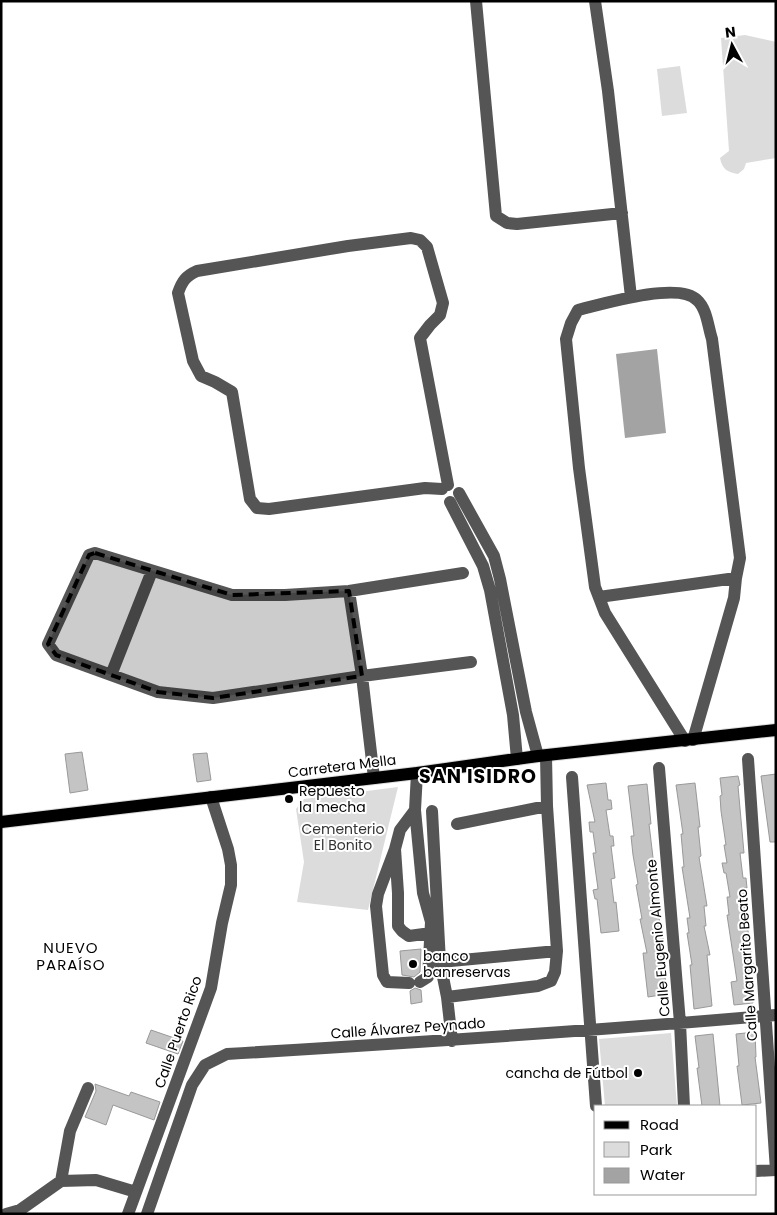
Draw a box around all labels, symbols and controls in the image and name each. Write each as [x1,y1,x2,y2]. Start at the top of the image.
north arrow [707,20,757,70]
text: N [724,22,737,43]
street label: Carretera Mella [287,749,397,783]
district label: SAN ISIDRO [419,763,537,790]
place label: Repuesto la mecha [299,781,366,817]
marker: Repuesto la mecha [283,793,295,805]
park label: Cementerio El Bonito [302,819,385,855]
street label: Calle Eugenio Almonte [641,858,675,1018]
street label: Calle Margarito Beato [732,888,762,1042]
district label: NUEVO PARAÍSO [36,937,106,975]
place label: banco banreservas [423,946,511,982]
marker: banco banreservas [407,958,419,970]
street label: Calle Puerto Rico [149,973,207,1091]
street label: Calle Álvarez Peynado [330,1013,486,1043]
place label: cancha de Fútbol [506,1063,628,1083]
marker: cancha de Fútbol [632,1067,644,1079]
legend [594,1105,757,1195]
text: Road [640,1114,679,1135]
text: Park [640,1139,672,1160]
text: Water [640,1164,686,1185]

